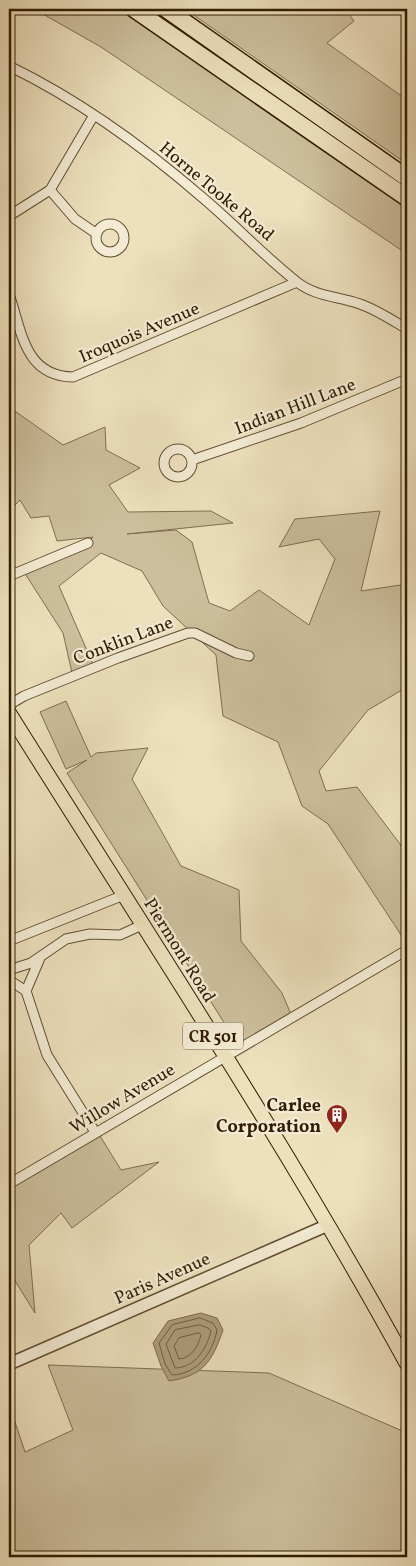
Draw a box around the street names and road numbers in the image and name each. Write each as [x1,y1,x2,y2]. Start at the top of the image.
street label: Horne Tooke Road [153,136,279,248]
street label: Iroquois Avenue [75,297,204,370]
street label: Indian Hill Lane [231,373,360,442]
street label: Conklin Lane [70,611,177,672]
street label: Piermont Road [137,894,221,1008]
road number: CR 501 [183,1022,243,1050]
street label: Willow Avenue [65,1058,180,1141]
street label: Paris Avenue [111,1247,215,1312]

